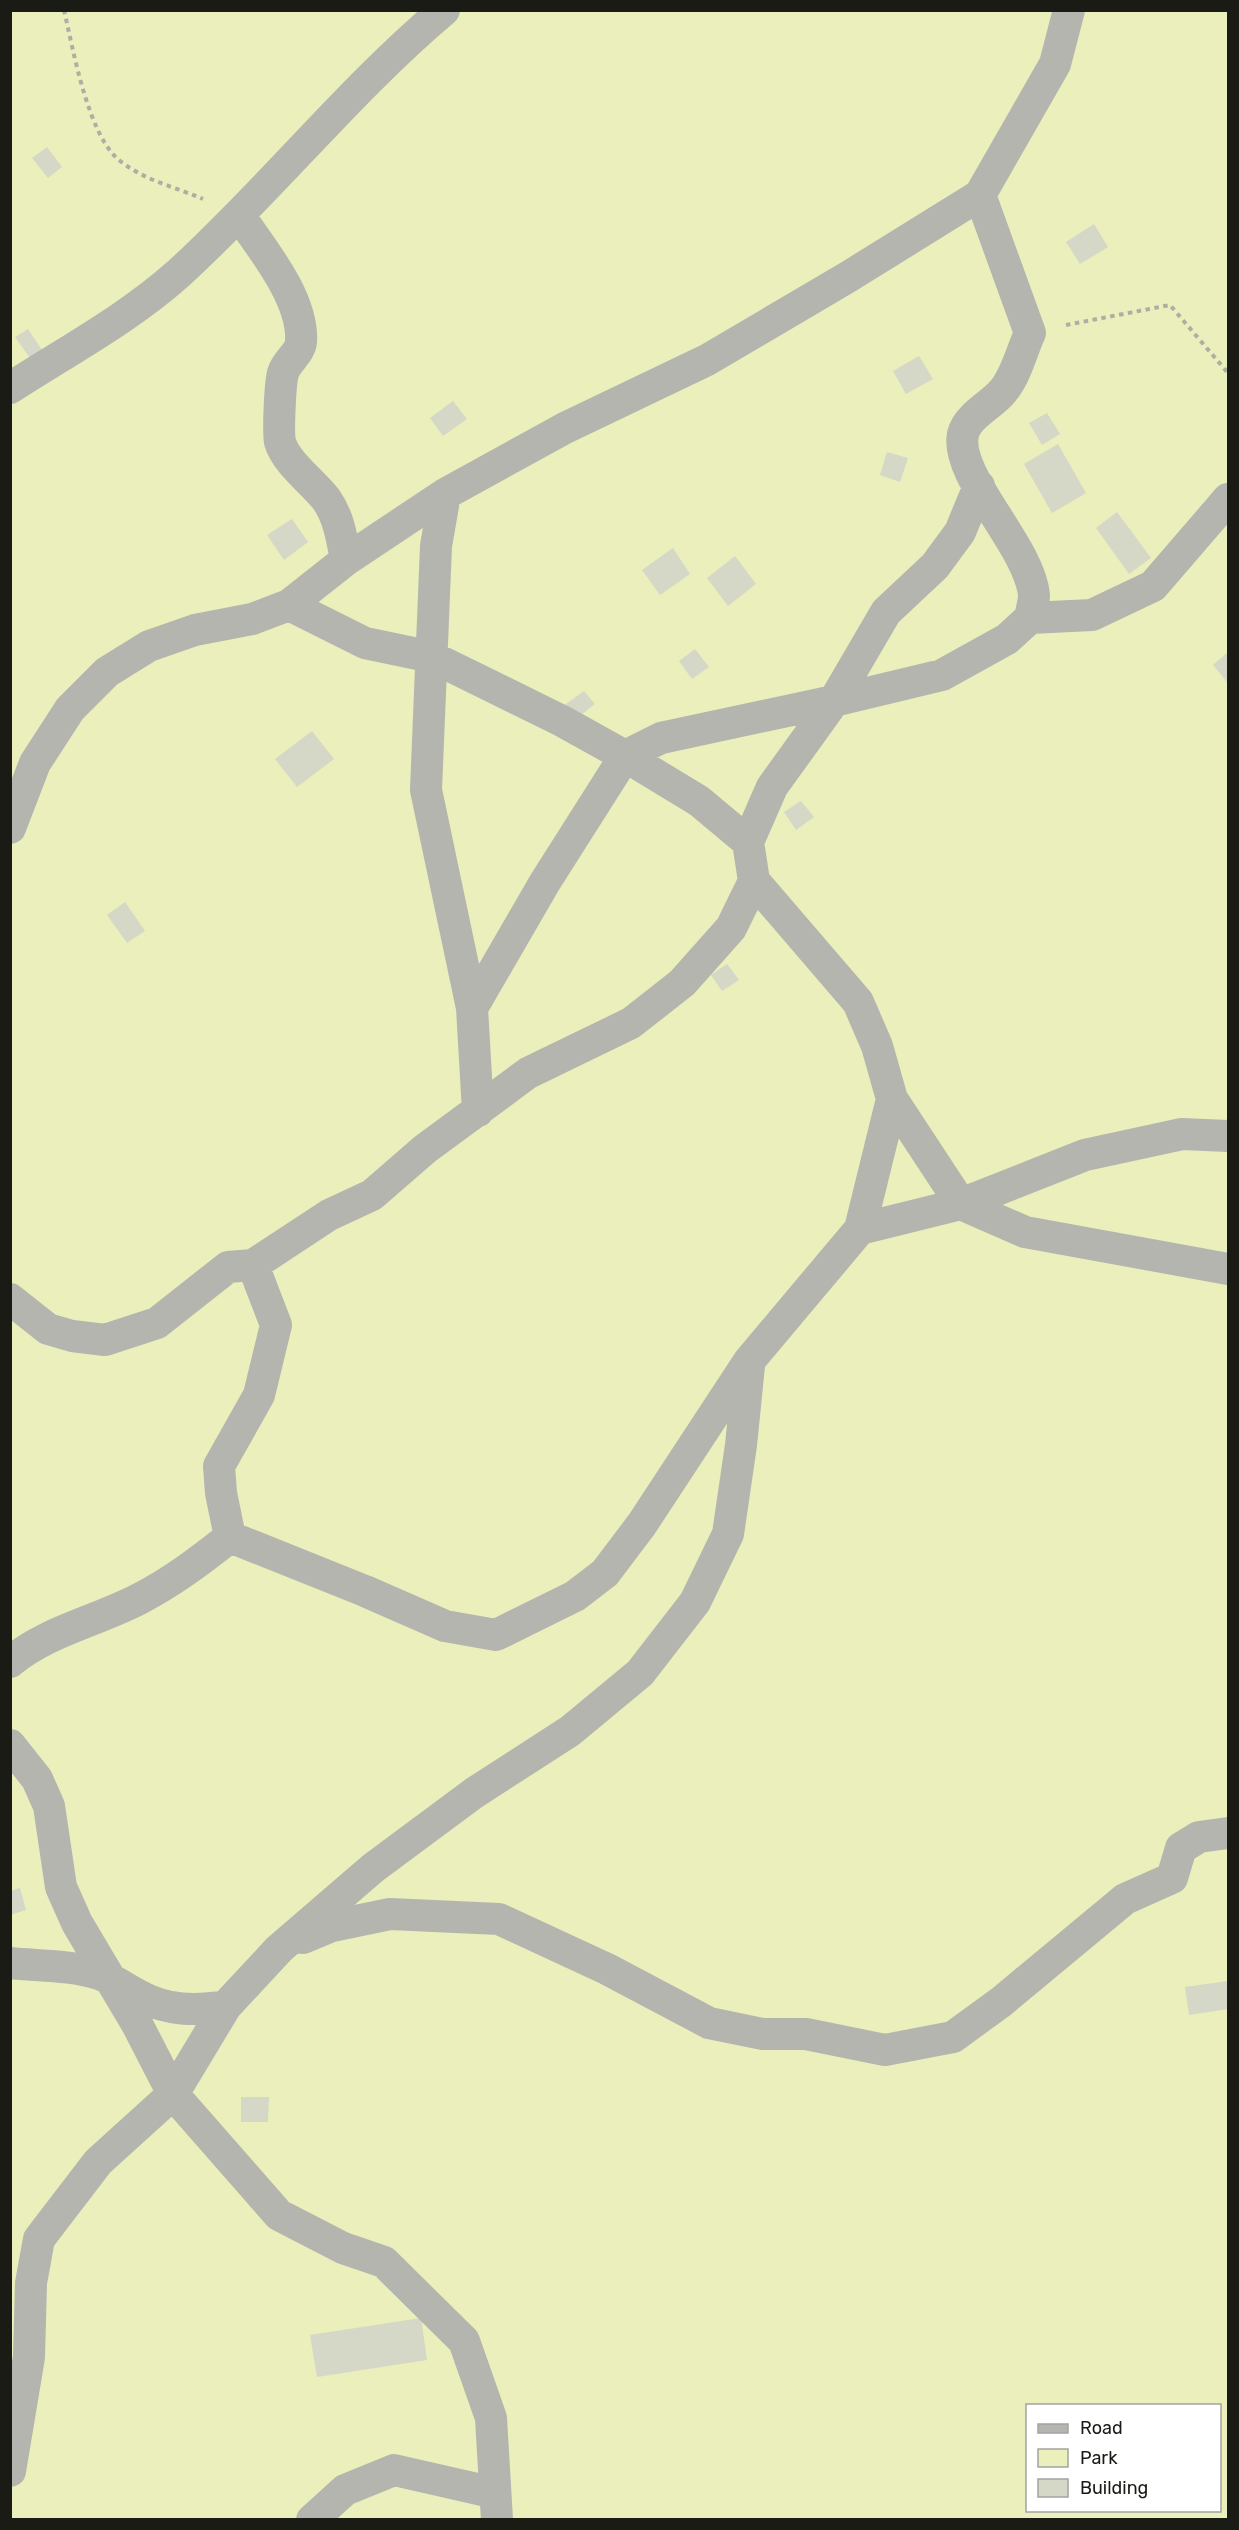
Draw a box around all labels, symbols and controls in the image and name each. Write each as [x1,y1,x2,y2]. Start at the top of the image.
legend [1026,2404,1221,2512]
text: Road [1080,2417,1123,2439]
text: Park [1080,2447,1118,2469]
text: Building [1080,2477,1148,2499]

